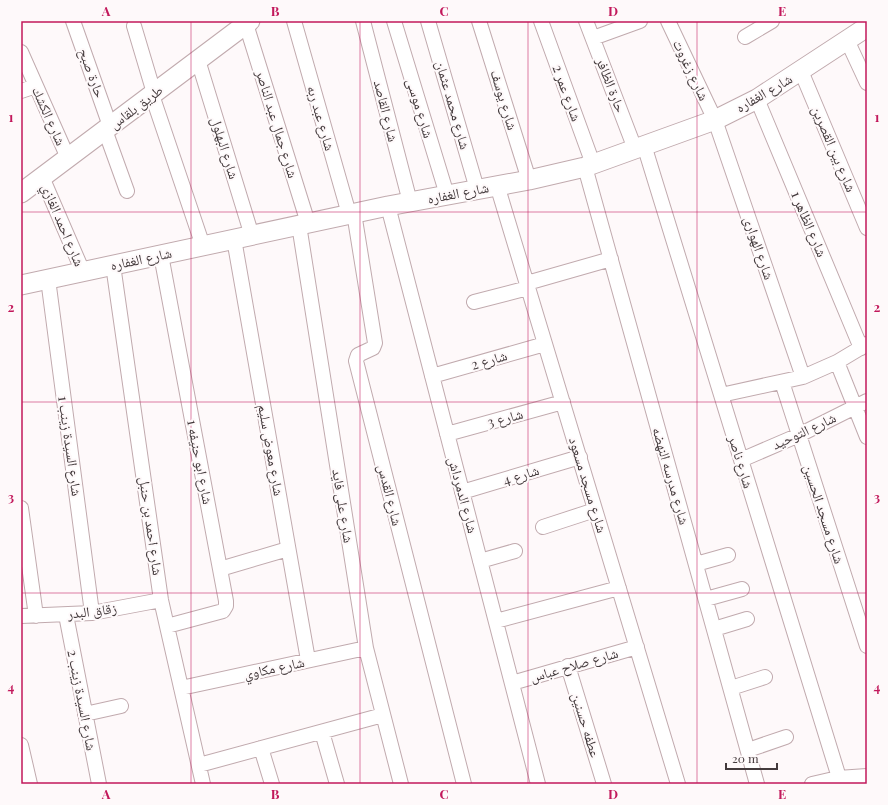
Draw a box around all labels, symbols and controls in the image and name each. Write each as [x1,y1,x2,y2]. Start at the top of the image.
text: A [101,2,111,19]
text: B [271,2,280,19]
text: C [439,2,449,19]
text: D [608,2,618,19]
text: E [778,2,786,19]
street label: شارع زغروت [668,36,714,104]
street label: حارة صبح [74,45,110,101]
street label: حارة الظافر [592,54,631,115]
street label: شارع محمد عثمان [431,58,475,152]
street label: شارع عمر 2 [548,62,586,124]
street label: شارع جمال عبد الناصر [251,67,303,180]
street label: شارع يوسف [485,67,523,133]
street label: شارع الغفاره [732,69,796,117]
street label: شارع موسى [401,75,439,141]
street label: شارع القاصد [369,78,403,144]
street label: طريق بلقاس [105,80,167,134]
street label: شارع الكشك [27,83,71,149]
street label: شارع عبد ربه [302,83,340,153]
street label: شارع بين القصرين [807,103,861,195]
text: 1 [9,108,14,125]
text: 1 [875,108,880,125]
street label: شارع البهلول [206,114,244,182]
street label: شارع الغفاره [426,177,490,209]
street label: شارع احمد الغازي [35,181,89,270]
street label: شارع الظاهر 1 [786,188,832,260]
street label: شارع الهوارى [739,214,779,282]
street label: شارع الغفاره [108,243,174,275]
text: 2 [8,298,15,315]
text: 2 [874,298,881,315]
street label: شارع 2 [469,345,509,375]
street label: شارع السيدة زينب 1 [53,395,87,497]
street label: شارع معوض سليم [253,403,289,497]
street label: شارع 3 [485,404,525,432]
street label: شارع التوحيد [769,407,839,455]
street label: شارع ابو حنيفه 1 [182,418,218,506]
street label: شارع مدرسه النهضه [648,425,694,527]
street label: شارع ناصر [723,432,758,491]
street label: شارع مسجد مسعود [564,435,612,535]
street label: شارع الدمرداش [443,455,483,535]
street label: شارع 4 [500,460,542,490]
street label: شارع القدس [373,462,407,528]
street label: شارع مسجد الحسين [799,462,849,566]
street label: شارع على فايد [327,468,359,544]
street label: شارع احمد بن حنبل [134,476,168,576]
text: 3 [8,488,14,505]
text: 3 [874,488,880,505]
street label: زقاق البدر [65,598,118,623]
street label: شارع صلاح عباس [528,643,620,687]
street label: شارع السيدة زينب 2 [62,648,102,752]
street label: شارع مكاوي [242,652,307,686]
text: 4 [8,678,15,695]
text: 4 [874,678,881,695]
street label: عطفه حسنين [568,690,605,759]
scale bar [726,745,777,771]
text: 20 m [732,750,759,766]
text: A [101,785,111,802]
text: B [271,785,280,802]
text: C [439,785,449,802]
text: D [608,785,618,802]
text: E [778,785,786,802]

